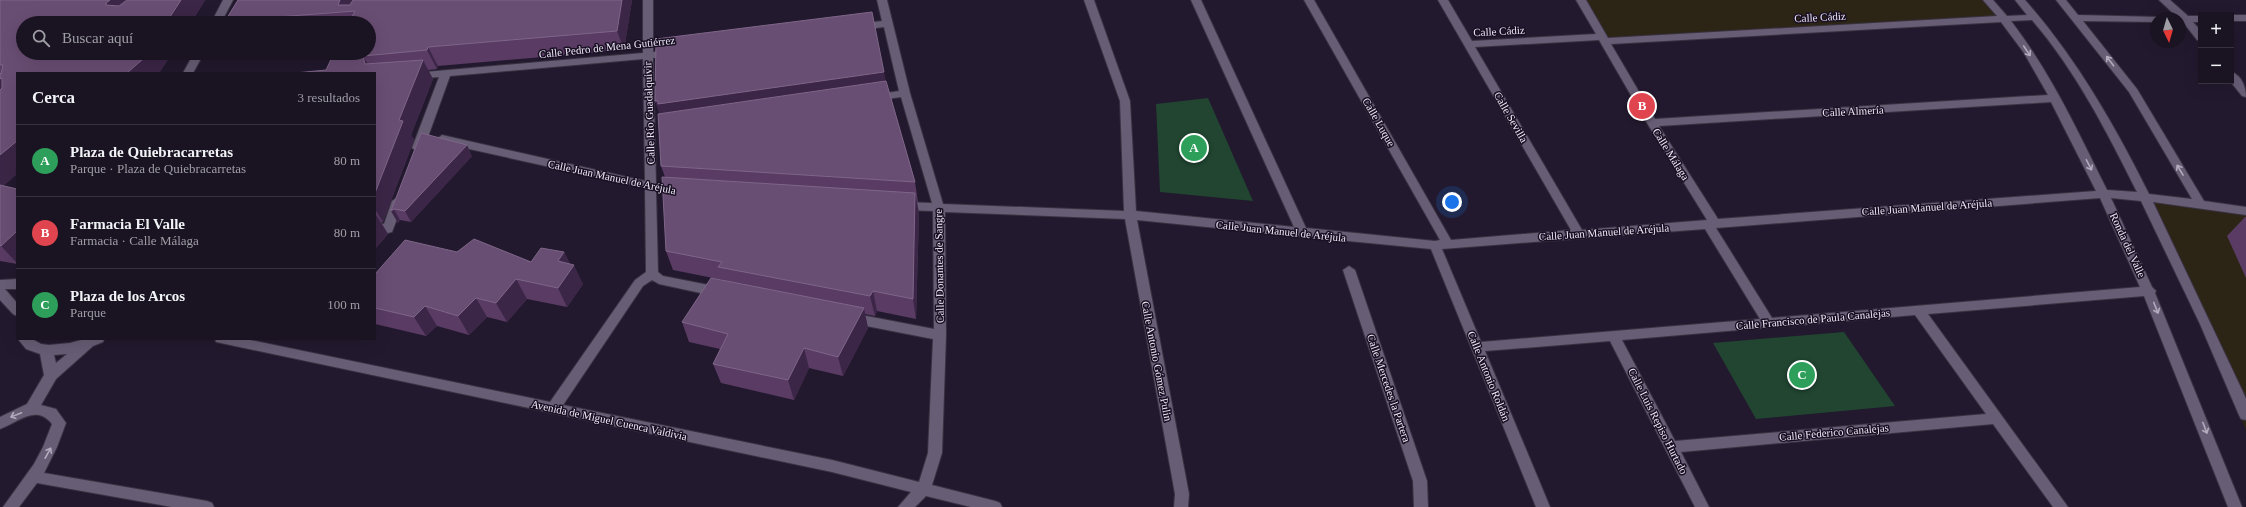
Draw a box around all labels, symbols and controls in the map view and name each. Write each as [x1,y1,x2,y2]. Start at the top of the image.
street label: Calle Cádiz [1794,10,1846,24]
north arrow [2150,12,2186,48]
map controls [2198,12,2234,84]
button: + [2198,12,2234,48]
search box [16,16,376,60]
street label: Calle Cádiz [1473,24,1525,38]
icon: search [30,27,52,49]
text: Buscar aquí [62,30,133,46]
street label: Calle Pedro de Mena Gutiérrez [538,34,676,60]
one-way arrow [2023,45,2031,56]
button: − [2198,48,2234,84]
one-way arrow [2105,56,2114,67]
street label: Calle Río Guadalquivir [641,61,657,165]
text: Cerca [32,88,75,107]
text: 3 resultados [298,90,360,105]
street label: Calle Sevilla [1492,90,1530,145]
pin: B [1629,91,1655,121]
street label: Calle Luque [1360,96,1398,149]
street label: Calle Almería [1822,103,1884,119]
street label: Calle Málaga [1650,126,1692,182]
pin: A [1181,133,1207,163]
text: Plaza de Quiebracarretas [70,144,233,160]
text: A [40,153,50,168]
text: 80 m [334,153,360,168]
street label: Calle Juan Manuel de Aréjula [547,158,677,196]
one-way arrow [2086,159,2093,171]
text: Parque · Plaza de Quiebracarretas [70,161,246,176]
one-way arrow [2175,164,2183,176]
your location [1442,192,1462,212]
street label: Calle Juan Manuel de Aréjula [1861,196,1993,218]
street label: Calle Donantes de Sangre [932,209,946,323]
street label: Ronda del Valle [2108,211,2148,279]
text: Farmacia El Valle [70,216,185,232]
street label: Calle Juan Manuel de Aréjula [1215,218,1347,244]
street label: Calle Juan Manuel de Aréjula [1538,221,1670,243]
text: B [41,225,49,240]
text: 80 m [334,225,360,240]
text: Farmacia · Calle Málaga [70,233,199,248]
text: Plaza de los Arcos [70,288,185,304]
text: C [40,297,50,312]
text: 100 m [327,297,360,312]
street label: Calle Antonio Gómez Pulin [1139,300,1175,422]
one-way arrow [2153,301,2161,313]
text: Parque [70,305,106,320]
street label: Calle Francisco de Paula Canalejas [1735,306,1891,332]
street label: Calle Antonio Roldán [1465,329,1513,423]
street label: Calle Mercedes la Partera [1365,332,1413,444]
pin: C [1789,360,1815,390]
street label: Calle Luis Repiso Hurtado [1626,366,1690,477]
street label: Avenida de Miguel Cuenca Valdivia [530,398,688,442]
one-way arrow [10,411,22,419]
street label: Calle Federico Canalejas [1779,421,1889,443]
one-way arrow [2202,422,2210,434]
one-way arrow [45,447,53,459]

